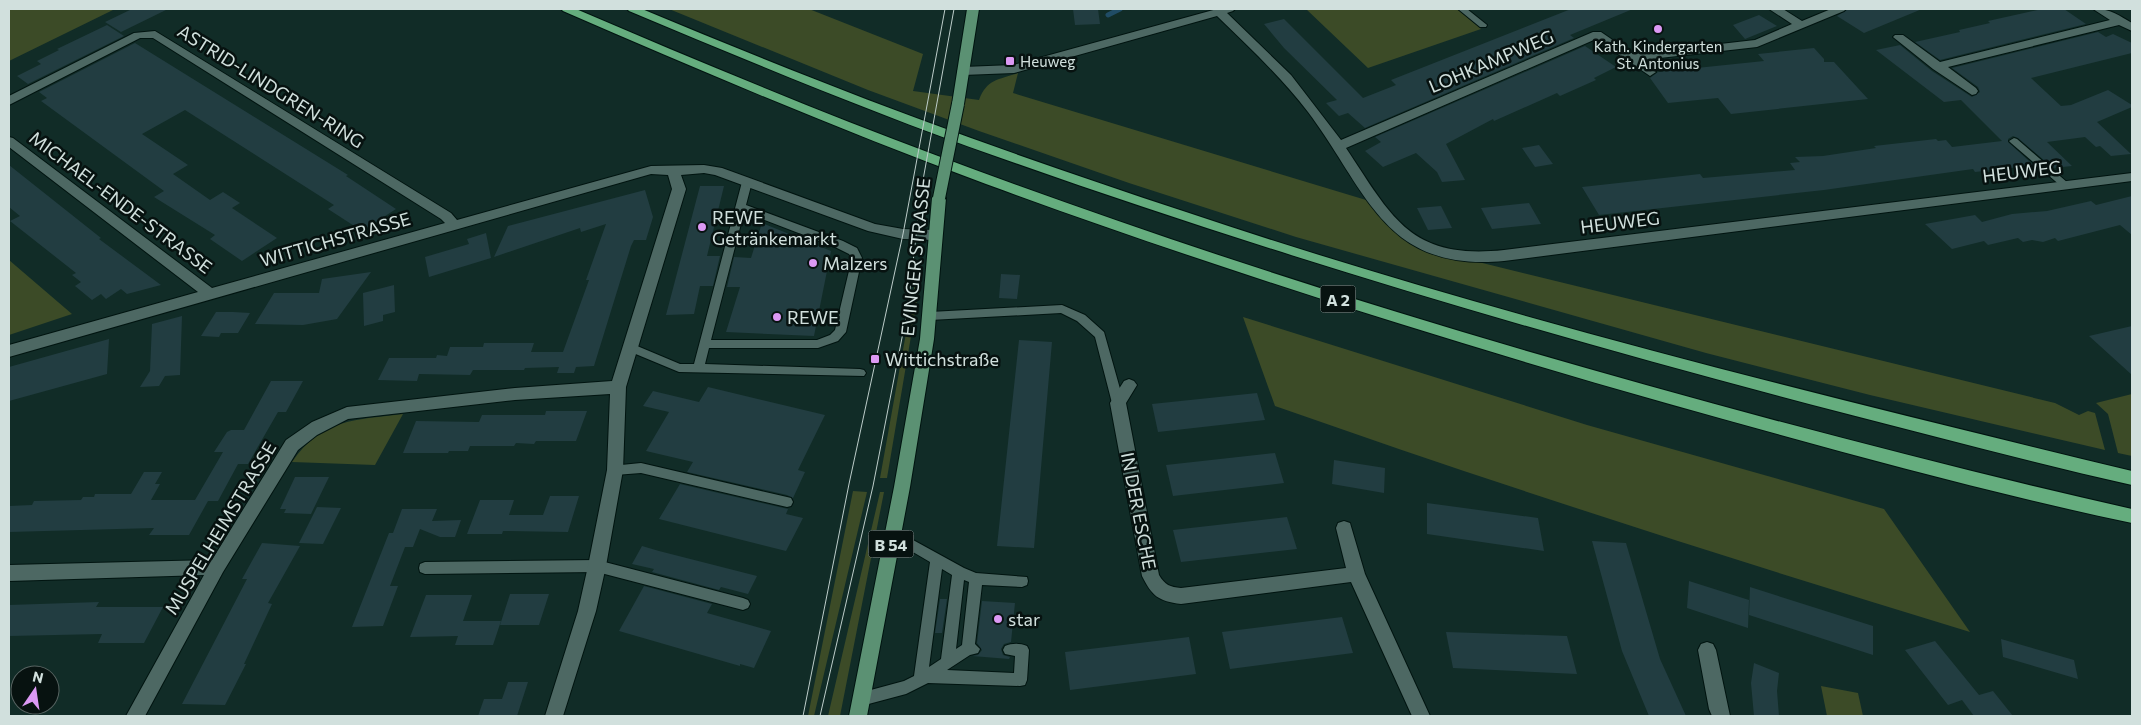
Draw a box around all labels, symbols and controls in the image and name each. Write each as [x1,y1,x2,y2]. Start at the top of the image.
street label: ASTRID-LINDGREN-RING [174,20,368,152]
marker: Kath. Kindergarten St. Antonius [1652,23,1664,35]
street label: LOHKAMPWEG [1425,25,1557,97]
place label: Kath. Kindergarten St. Antonius [1594,37,1722,72]
place label: Heuweg [1020,52,1075,70]
marker: Heuweg [1004,55,1016,67]
street label: MICHAEL-ENDE-STRASSE [25,126,217,278]
street label: HEUWEG [1981,155,2063,187]
street label: EVINGER STRASSE [896,177,934,337]
place label: REWE Getränkemarkt [712,206,837,249]
street label: HEUWEG [1579,206,1661,238]
street label: WITTICHSTRASSE [257,207,413,271]
marker: REWE Getränkemarkt [696,221,708,233]
place label: Malzers [823,252,888,274]
marker: Malzers [807,257,819,269]
road number: A 2 [1320,286,1356,312]
place label: REWE [787,306,839,328]
marker: REWE [771,311,783,323]
place label: Wittichstraße [885,348,999,370]
marker: Wittichstraße [869,353,881,365]
street label: MUSPELHEIMSTRASSE [160,438,280,618]
street label: IN DER ESCHE [1117,450,1161,572]
road number: B 54 [868,530,914,558]
place label: star [1008,608,1040,630]
marker: star [992,613,1004,625]
north arrow [10,665,60,715]
text: N [31,667,45,686]

